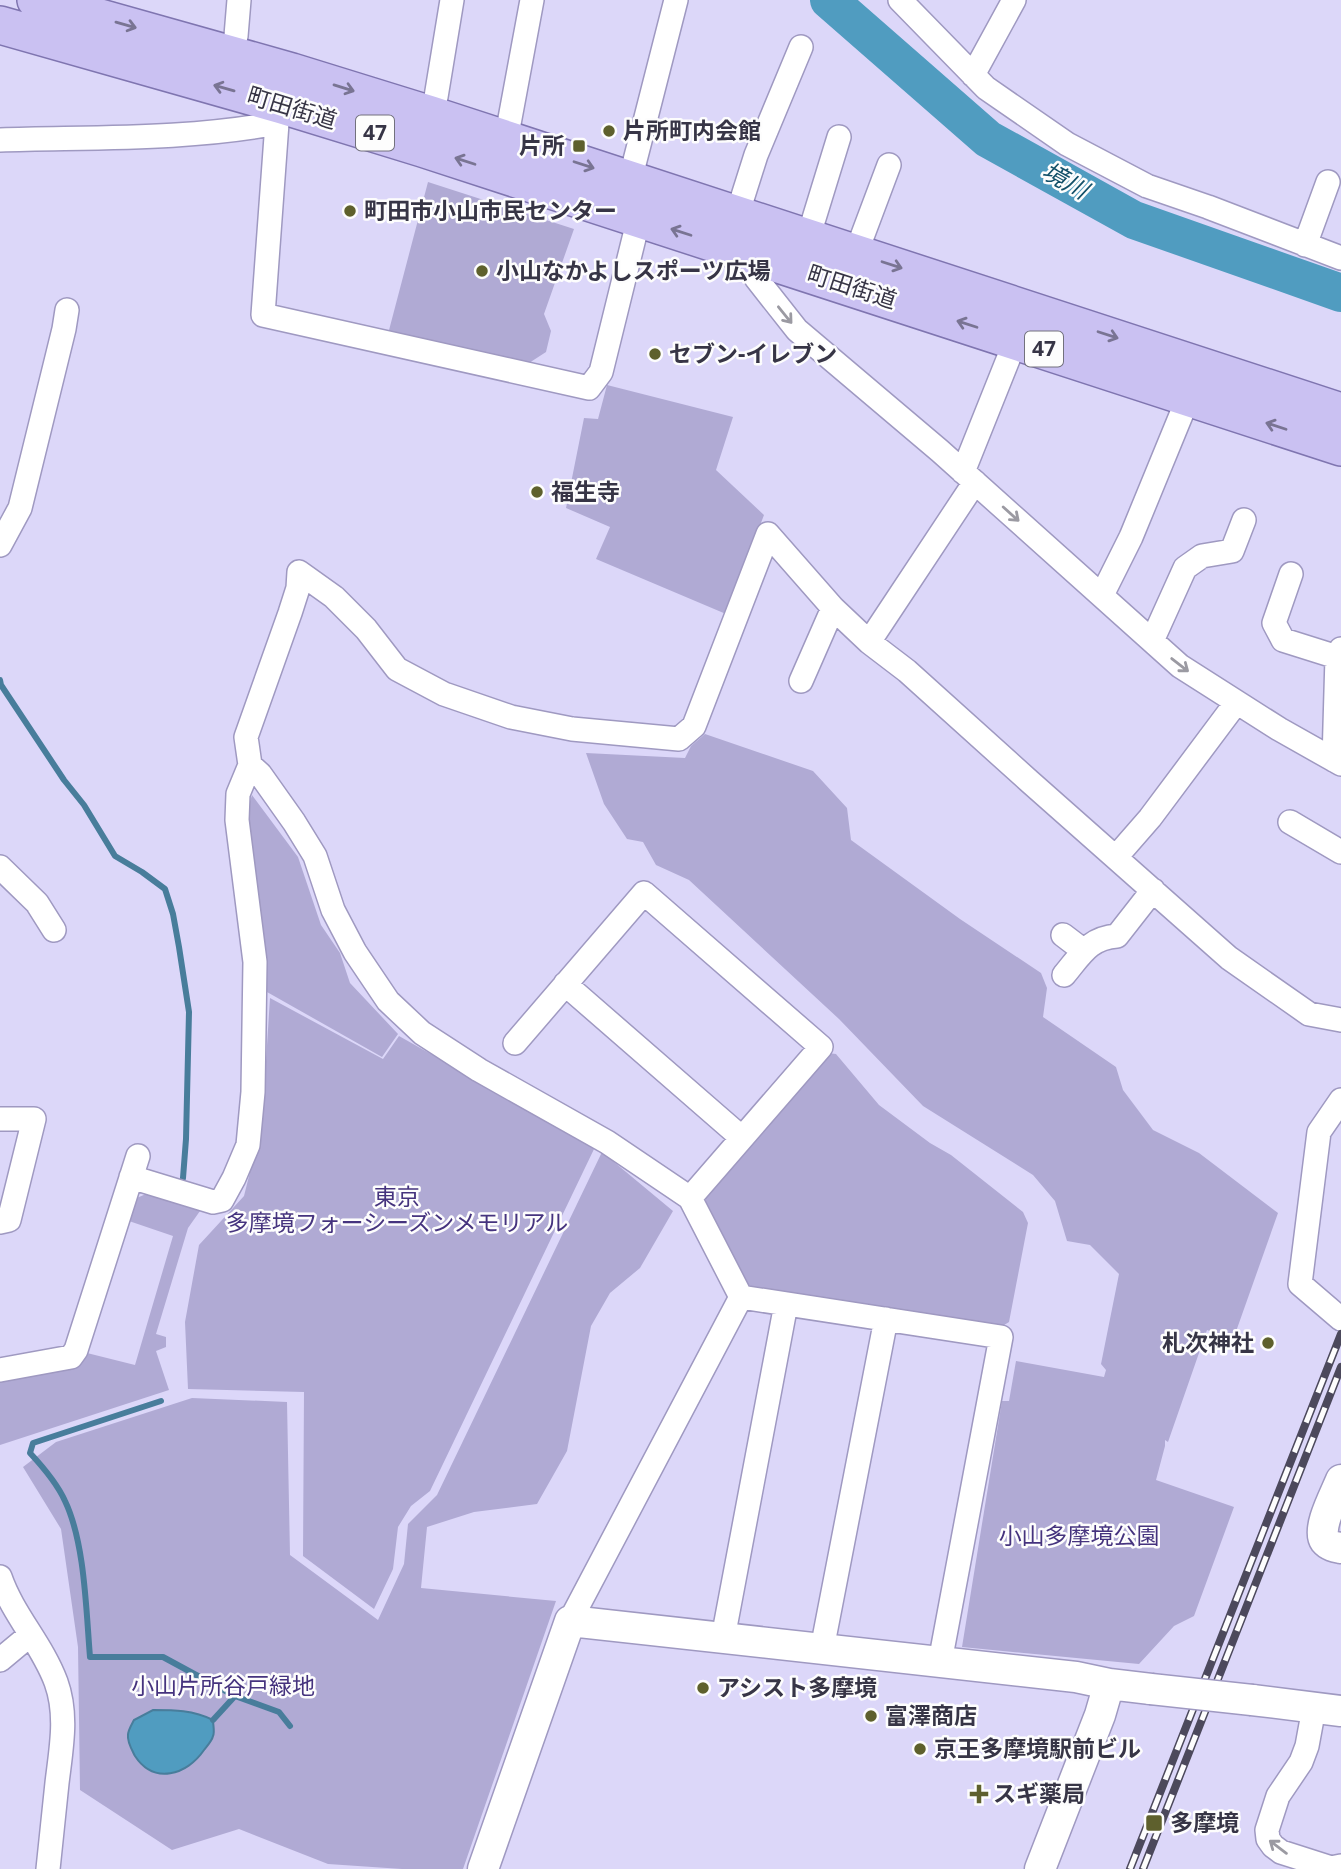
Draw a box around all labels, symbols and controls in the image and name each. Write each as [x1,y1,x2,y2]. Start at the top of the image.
one-way arrow [114,19,137,32]
street label: 町田街道 [244,78,341,136]
one-way arrow [213,81,236,94]
one-way arrow [333,83,355,96]
place label: 片所町内会館 [623,114,761,146]
road number: 47 [356,116,394,150]
marker: 片所町内会館 [601,123,617,139]
place label: 片所 [519,129,565,161]
marker: 片所 [571,138,587,154]
one-way arrow [454,154,476,167]
water label: 境川 [1037,154,1097,207]
one-way arrow [573,160,595,172]
place label: 町田市小山市民センター [364,194,617,226]
marker: 町田市小山市民センター [342,203,358,219]
one-way arrow [671,224,693,237]
place label: 小山なかよしスポーツ広場 [496,254,770,286]
street label: 町田街道 [804,257,901,315]
one-way arrow [881,259,903,272]
marker: 小山なかよしスポーツ広場 [474,263,490,279]
one-way arrow [777,306,793,324]
one-way arrow [956,317,978,330]
one-way arrow [1097,330,1119,342]
road number: 47 [1025,332,1063,366]
place label: セブン-イレブン [669,337,837,369]
marker: セブン-イレブン [647,346,663,362]
one-way arrow [1266,418,1288,431]
place label: 福生寺 [551,475,620,507]
marker: 福生寺 [529,484,545,500]
one-way arrow [1001,506,1019,522]
one-way arrow [1171,658,1189,673]
park label: 東京 多摩境フォーシーズンメモリアル [226,1180,568,1238]
place label: 札次神社 [1162,1326,1254,1358]
marker: 札次神社 [1260,1335,1276,1351]
park label: 小山多摩境公園 [999,1519,1160,1551]
park label: 小山片所谷戸緑地 [131,1669,315,1701]
place label: アシスト多摩境 [717,1671,877,1703]
marker: アシスト多摩境 [695,1680,711,1696]
place label: 富澤商店 [885,1699,977,1731]
marker: 富澤商店 [863,1708,879,1724]
place label: 京王多摩境駅前ビル [934,1732,1141,1764]
marker: 京王多摩境駅前ビル [912,1741,928,1757]
place label: スギ薬局 [993,1777,1085,1809]
marker: スギ薬局 [971,1786,987,1802]
place label: 多摩境 [1170,1806,1239,1838]
marker: 多摩境 [1144,1813,1164,1833]
one-way arrow [1269,1839,1287,1855]

